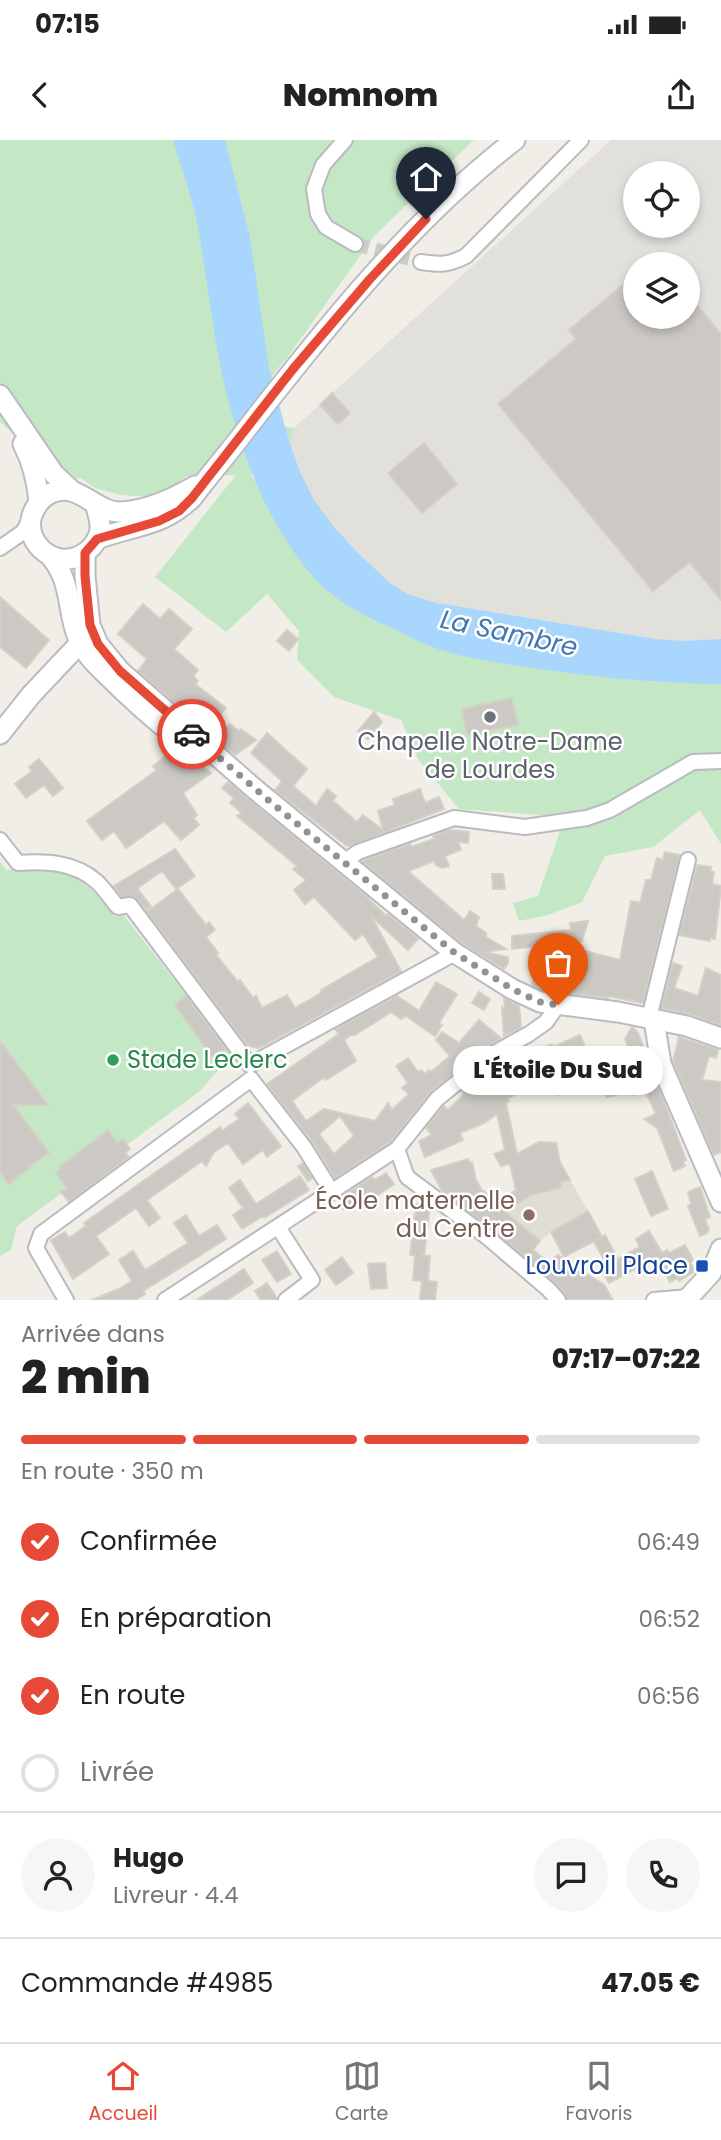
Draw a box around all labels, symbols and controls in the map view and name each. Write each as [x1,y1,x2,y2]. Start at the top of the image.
text: 07:15 [35,6,100,42]
text: Nomnom [283,72,438,117]
icon: back [21,76,59,114]
icon: share [662,76,700,114]
pin [396,147,456,219]
icon: home [407,158,445,196]
map controls [623,161,700,329]
button: locate [623,161,700,238]
button: layers [623,252,700,329]
water label: La Sambre [437,601,581,665]
courier [157,699,227,769]
marker: Chapelle Notre-Dame de Lourdes [482,709,498,725]
icon: car [173,715,211,753]
place label: Chapelle Notre-Dame de Lourdes [357,725,623,786]
pin [528,933,588,1005]
icon: bag [539,944,577,982]
place label: Stade Leclerc [127,1043,288,1076]
callout: L'Étoile Du Sud [453,1047,663,1096]
marker: Stade Leclerc [105,1052,121,1068]
text: L'Étoile Du Sud [473,1054,643,1086]
place label: École maternelle du Centre [315,1184,515,1245]
marker: École maternelle du Centre [521,1207,537,1223]
place label: Louvroil Place [525,1249,688,1282]
marker: Louvroil Place [694,1258,710,1274]
text: Arrivée dans [21,1318,165,1350]
text: 07:17–07:22 [552,1341,700,1377]
text: 2 min [21,1345,151,1409]
text: En route · 350 m [21,1455,204,1487]
icon: check [21,1523,59,1561]
text: Confirmée [80,1523,217,1559]
text: 06:49 [637,1526,700,1558]
icon: check [21,1600,59,1638]
text: En préparation [80,1600,272,1636]
text: 06:52 [638,1603,700,1635]
icon: check [21,1677,59,1715]
text: En route [80,1677,185,1713]
text: 06:56 [637,1680,700,1712]
text: Livrée [80,1754,154,1790]
button: person [21,1838,95,1912]
button: chat [534,1838,608,1912]
button: phone [626,1838,700,1912]
text: Hugo [113,1840,184,1876]
text: Livreur · 4.4 [113,1879,239,1911]
text: Commande #4985 [21,1965,273,2001]
text: 47.05 € [601,1965,700,2001]
tab: Accueil [89,2057,158,2128]
tab: Carte [335,2057,388,2128]
tab: Favoris [565,2057,632,2128]

